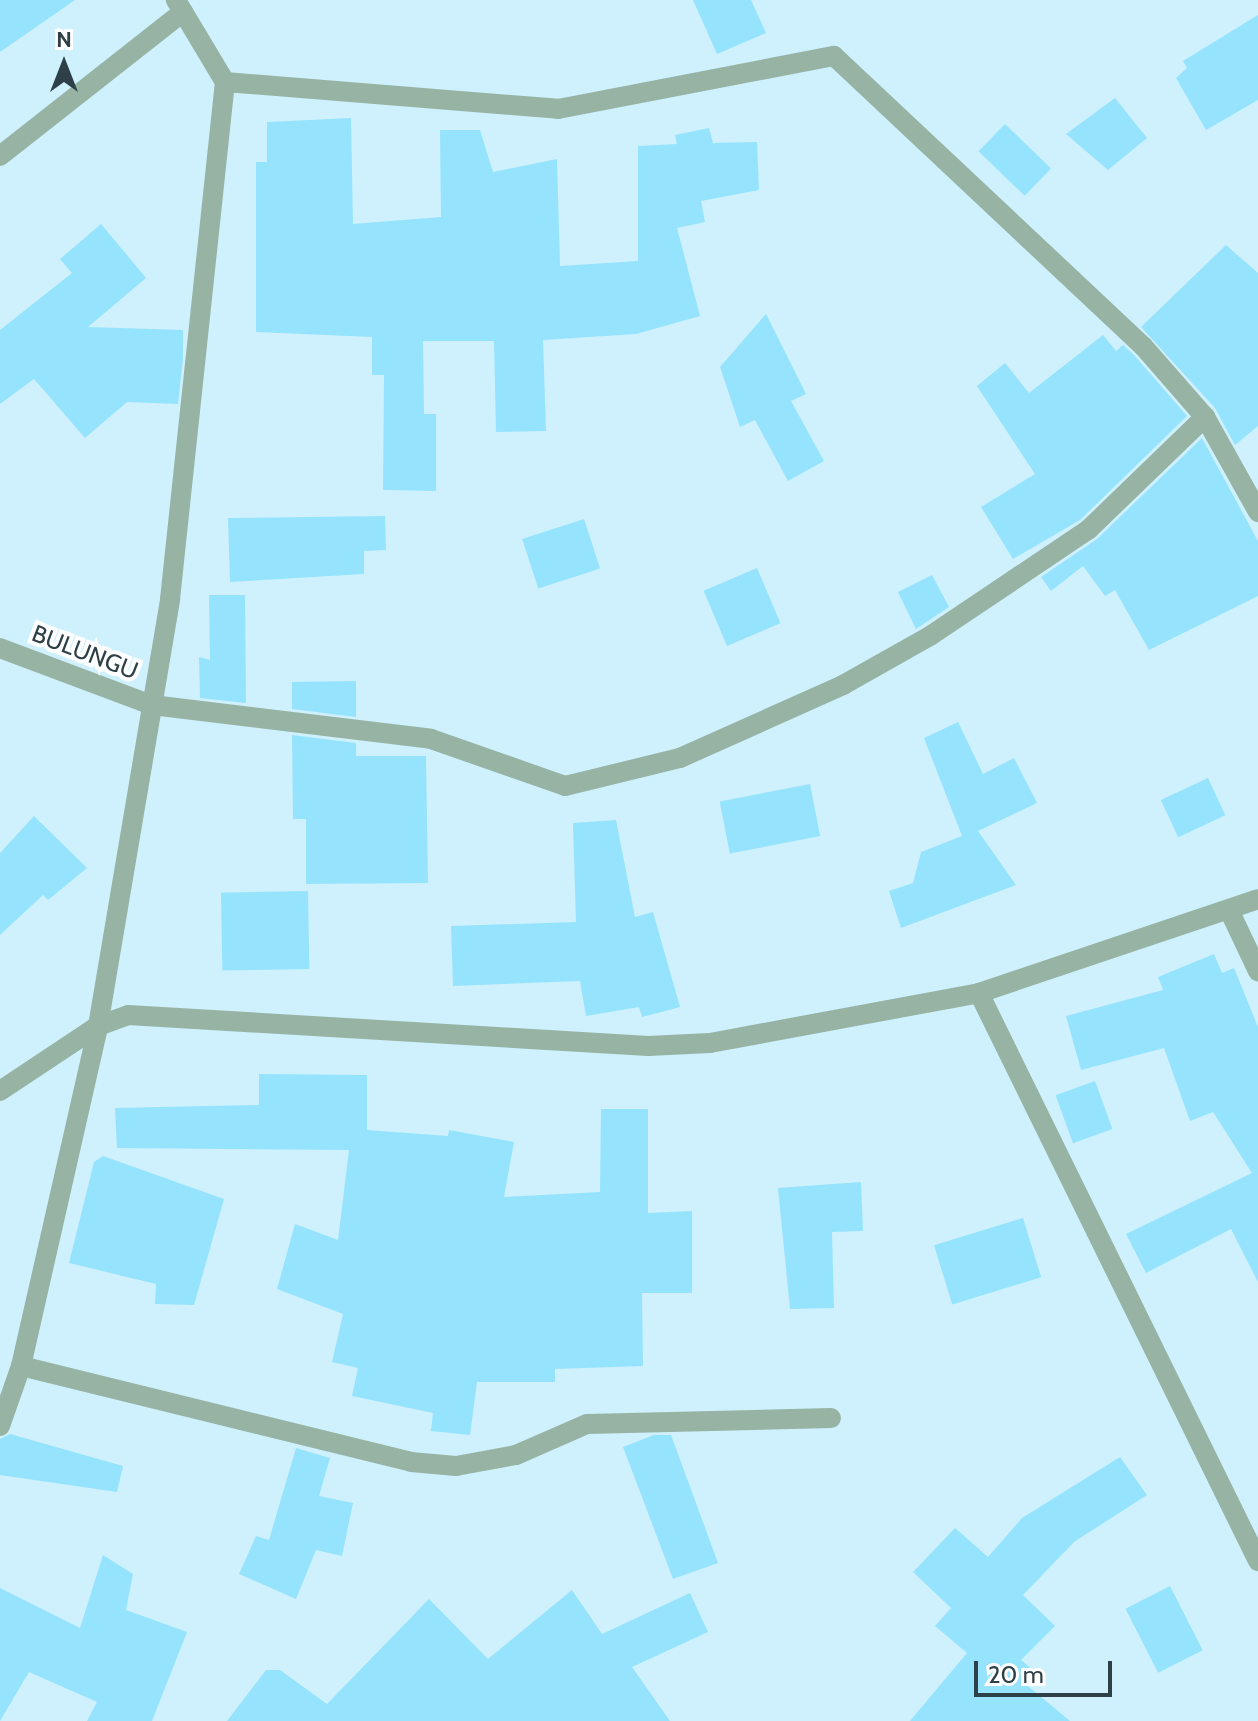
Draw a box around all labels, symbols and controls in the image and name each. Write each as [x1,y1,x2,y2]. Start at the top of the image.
north arrow [24,24,104,104]
text: N [56,26,72,53]
street label: BULUNGU [28,619,142,685]
scale bar [978,1645,1116,1695]
text: 20 m [988,1660,1044,1689]

